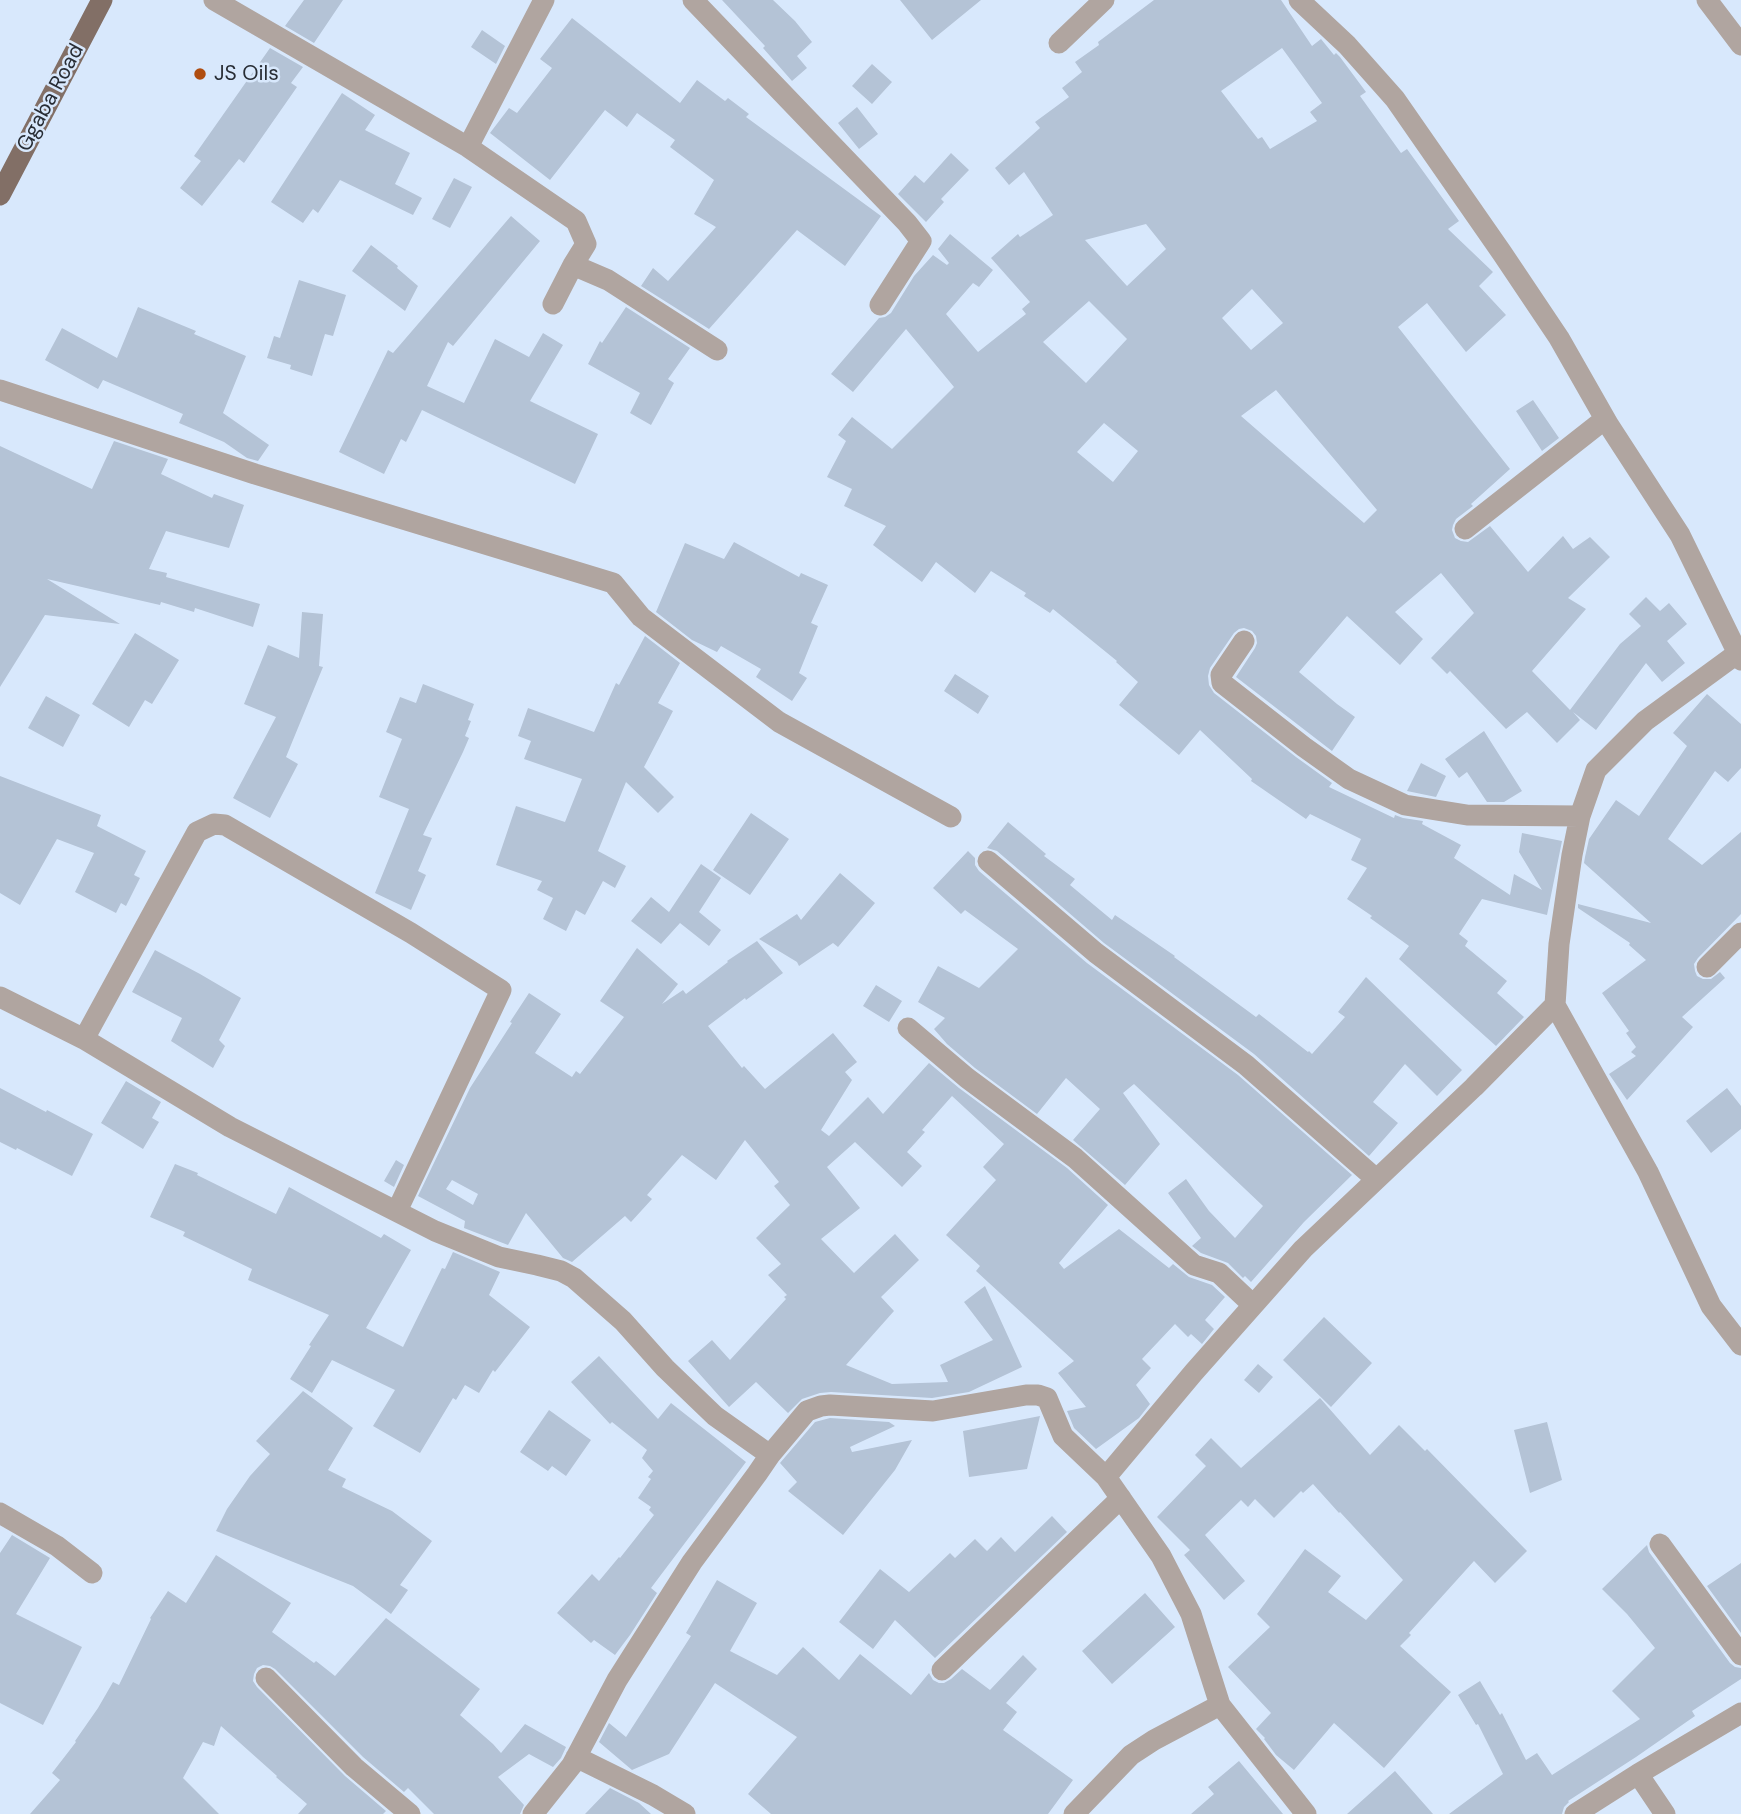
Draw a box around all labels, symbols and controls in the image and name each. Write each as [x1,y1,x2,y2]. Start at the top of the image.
street label: Ggaba Road [12,40,90,156]
place label: JS Oils [214,61,279,87]
marker: JS Oils [192,66,208,82]

